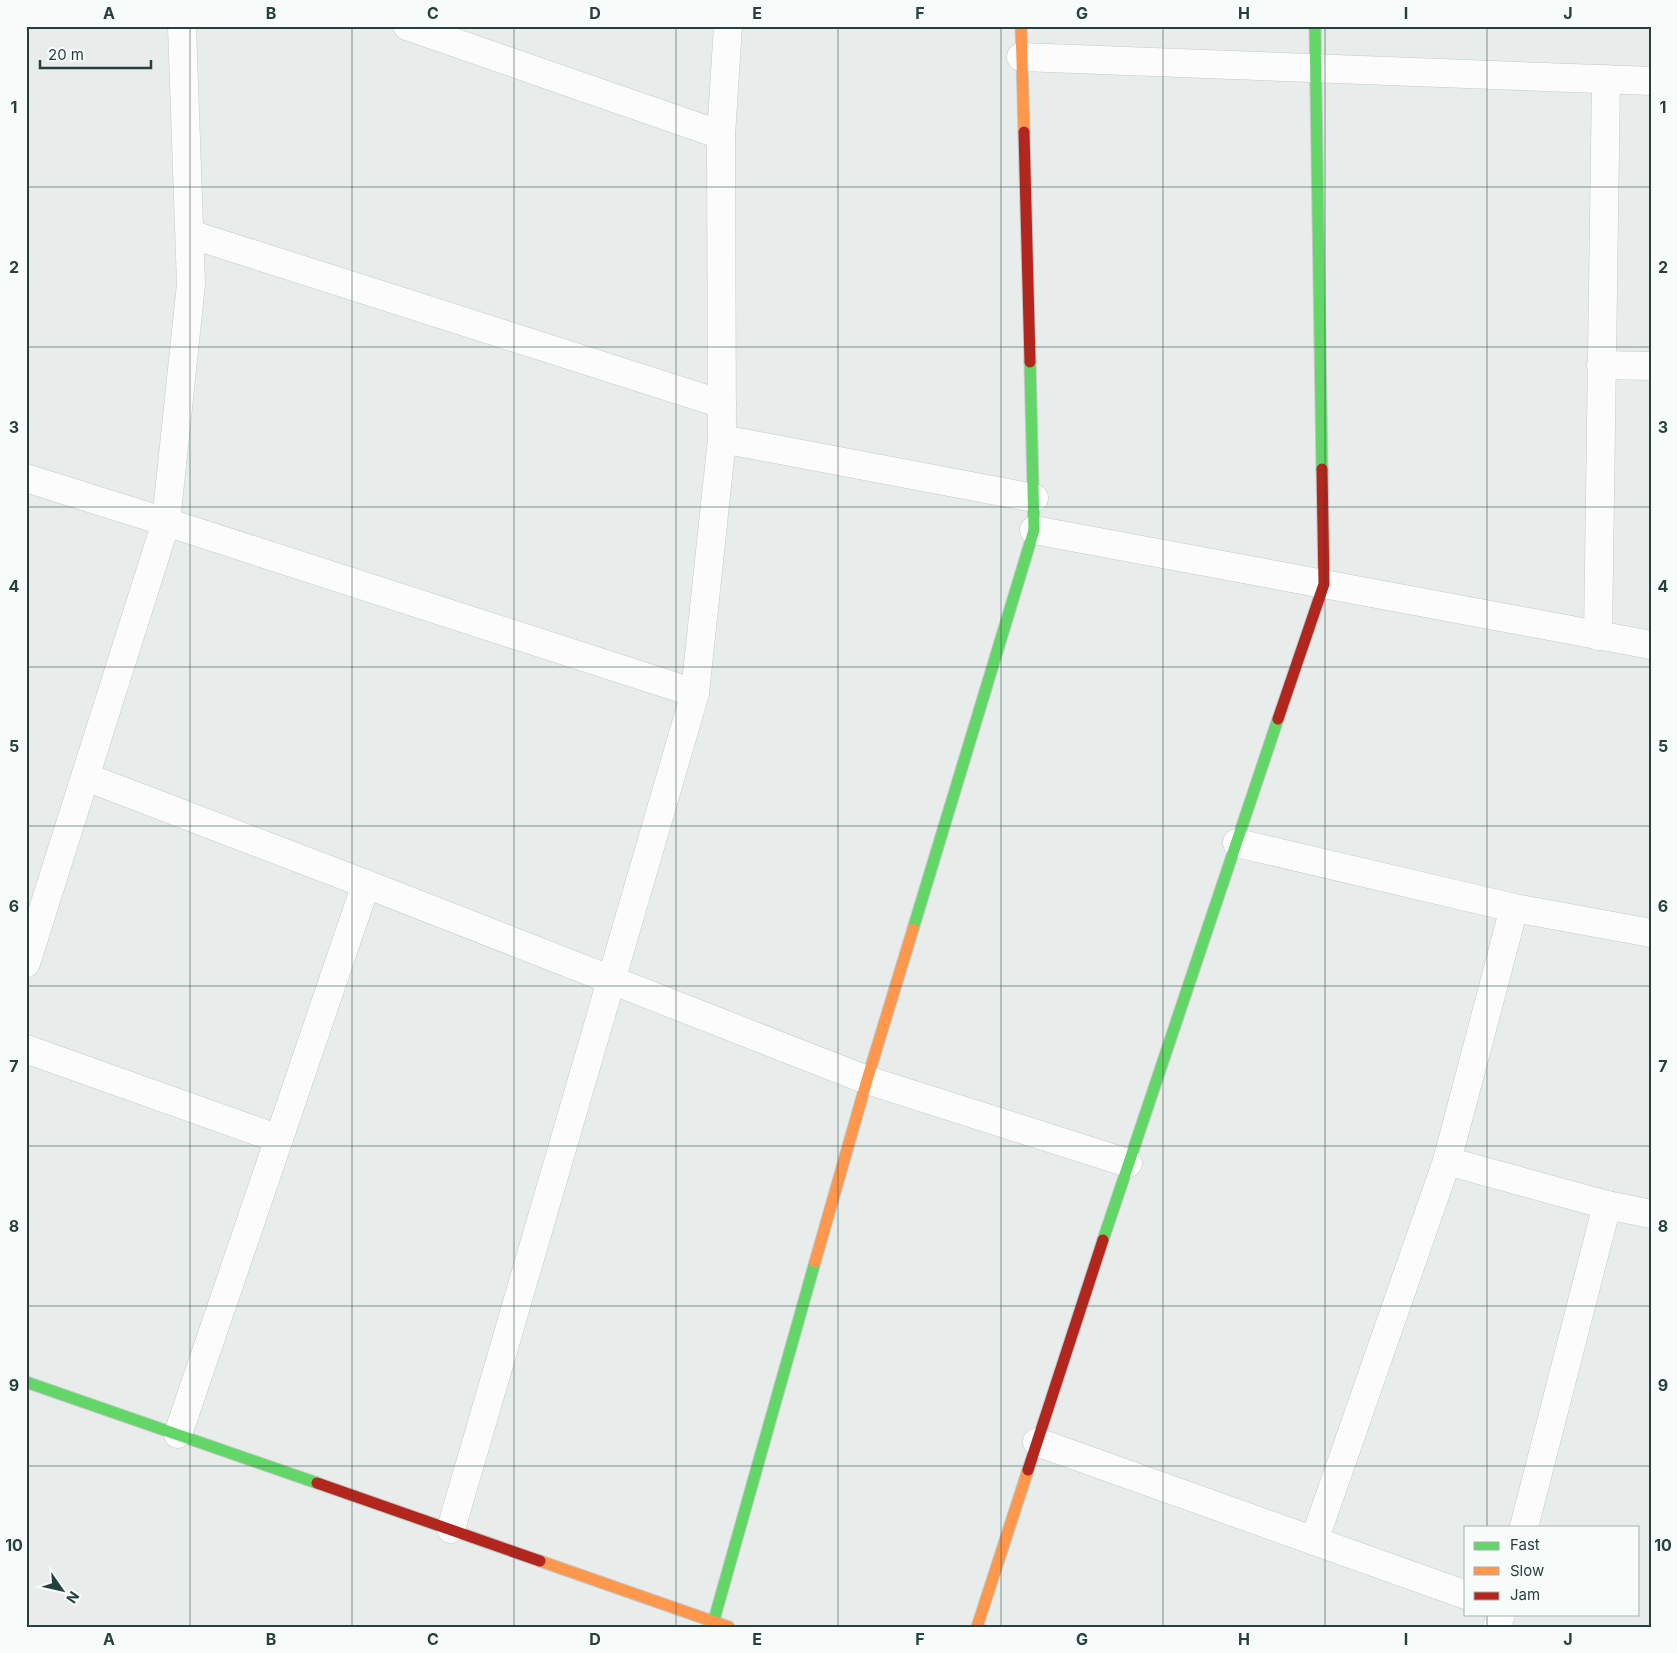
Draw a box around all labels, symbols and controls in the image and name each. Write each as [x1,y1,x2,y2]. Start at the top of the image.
text: A [103,3,115,23]
text: B [266,3,276,23]
text: C [427,3,439,23]
text: D [589,3,601,23]
text: E [752,3,762,23]
text: F [915,3,925,23]
text: G [1076,3,1088,23]
text: H [1238,3,1250,23]
text: I [1404,3,1408,23]
text: J [1563,3,1573,23]
scale bar [40,38,151,70]
text: 20 m [48,45,84,64]
text: 1 [11,97,17,117]
text: 1 [1660,97,1666,117]
text: 2 [9,257,19,277]
text: 2 [1658,257,1668,277]
text: 3 [9,417,19,437]
text: 3 [1658,417,1668,437]
text: 4 [9,576,20,596]
text: 4 [1658,576,1669,596]
text: 5 [9,736,19,756]
text: 5 [1658,736,1668,756]
text: 6 [9,896,19,916]
text: 6 [1658,896,1668,916]
text: 7 [9,1056,19,1076]
text: 7 [1658,1056,1668,1076]
text: 8 [9,1216,19,1236]
text: 8 [1658,1216,1668,1236]
text: 9 [9,1375,19,1395]
text: 9 [1658,1375,1668,1395]
legend [1464,1526,1640,1616]
text: 10 [5,1535,23,1555]
text: Fast [1510,1535,1540,1554]
text: 10 [1654,1535,1672,1555]
text: Slow [1510,1561,1544,1580]
north arrow [38,1566,88,1616]
text: Jam [1510,1585,1540,1604]
text: N [63,1588,83,1607]
text: A [103,1629,115,1649]
text: B [266,1629,276,1649]
text: C [427,1629,439,1649]
text: D [589,1629,601,1649]
text: E [752,1629,762,1649]
text: F [915,1629,925,1649]
text: G [1076,1629,1088,1649]
text: H [1238,1629,1250,1649]
text: I [1404,1629,1408,1649]
text: J [1563,1629,1573,1649]

